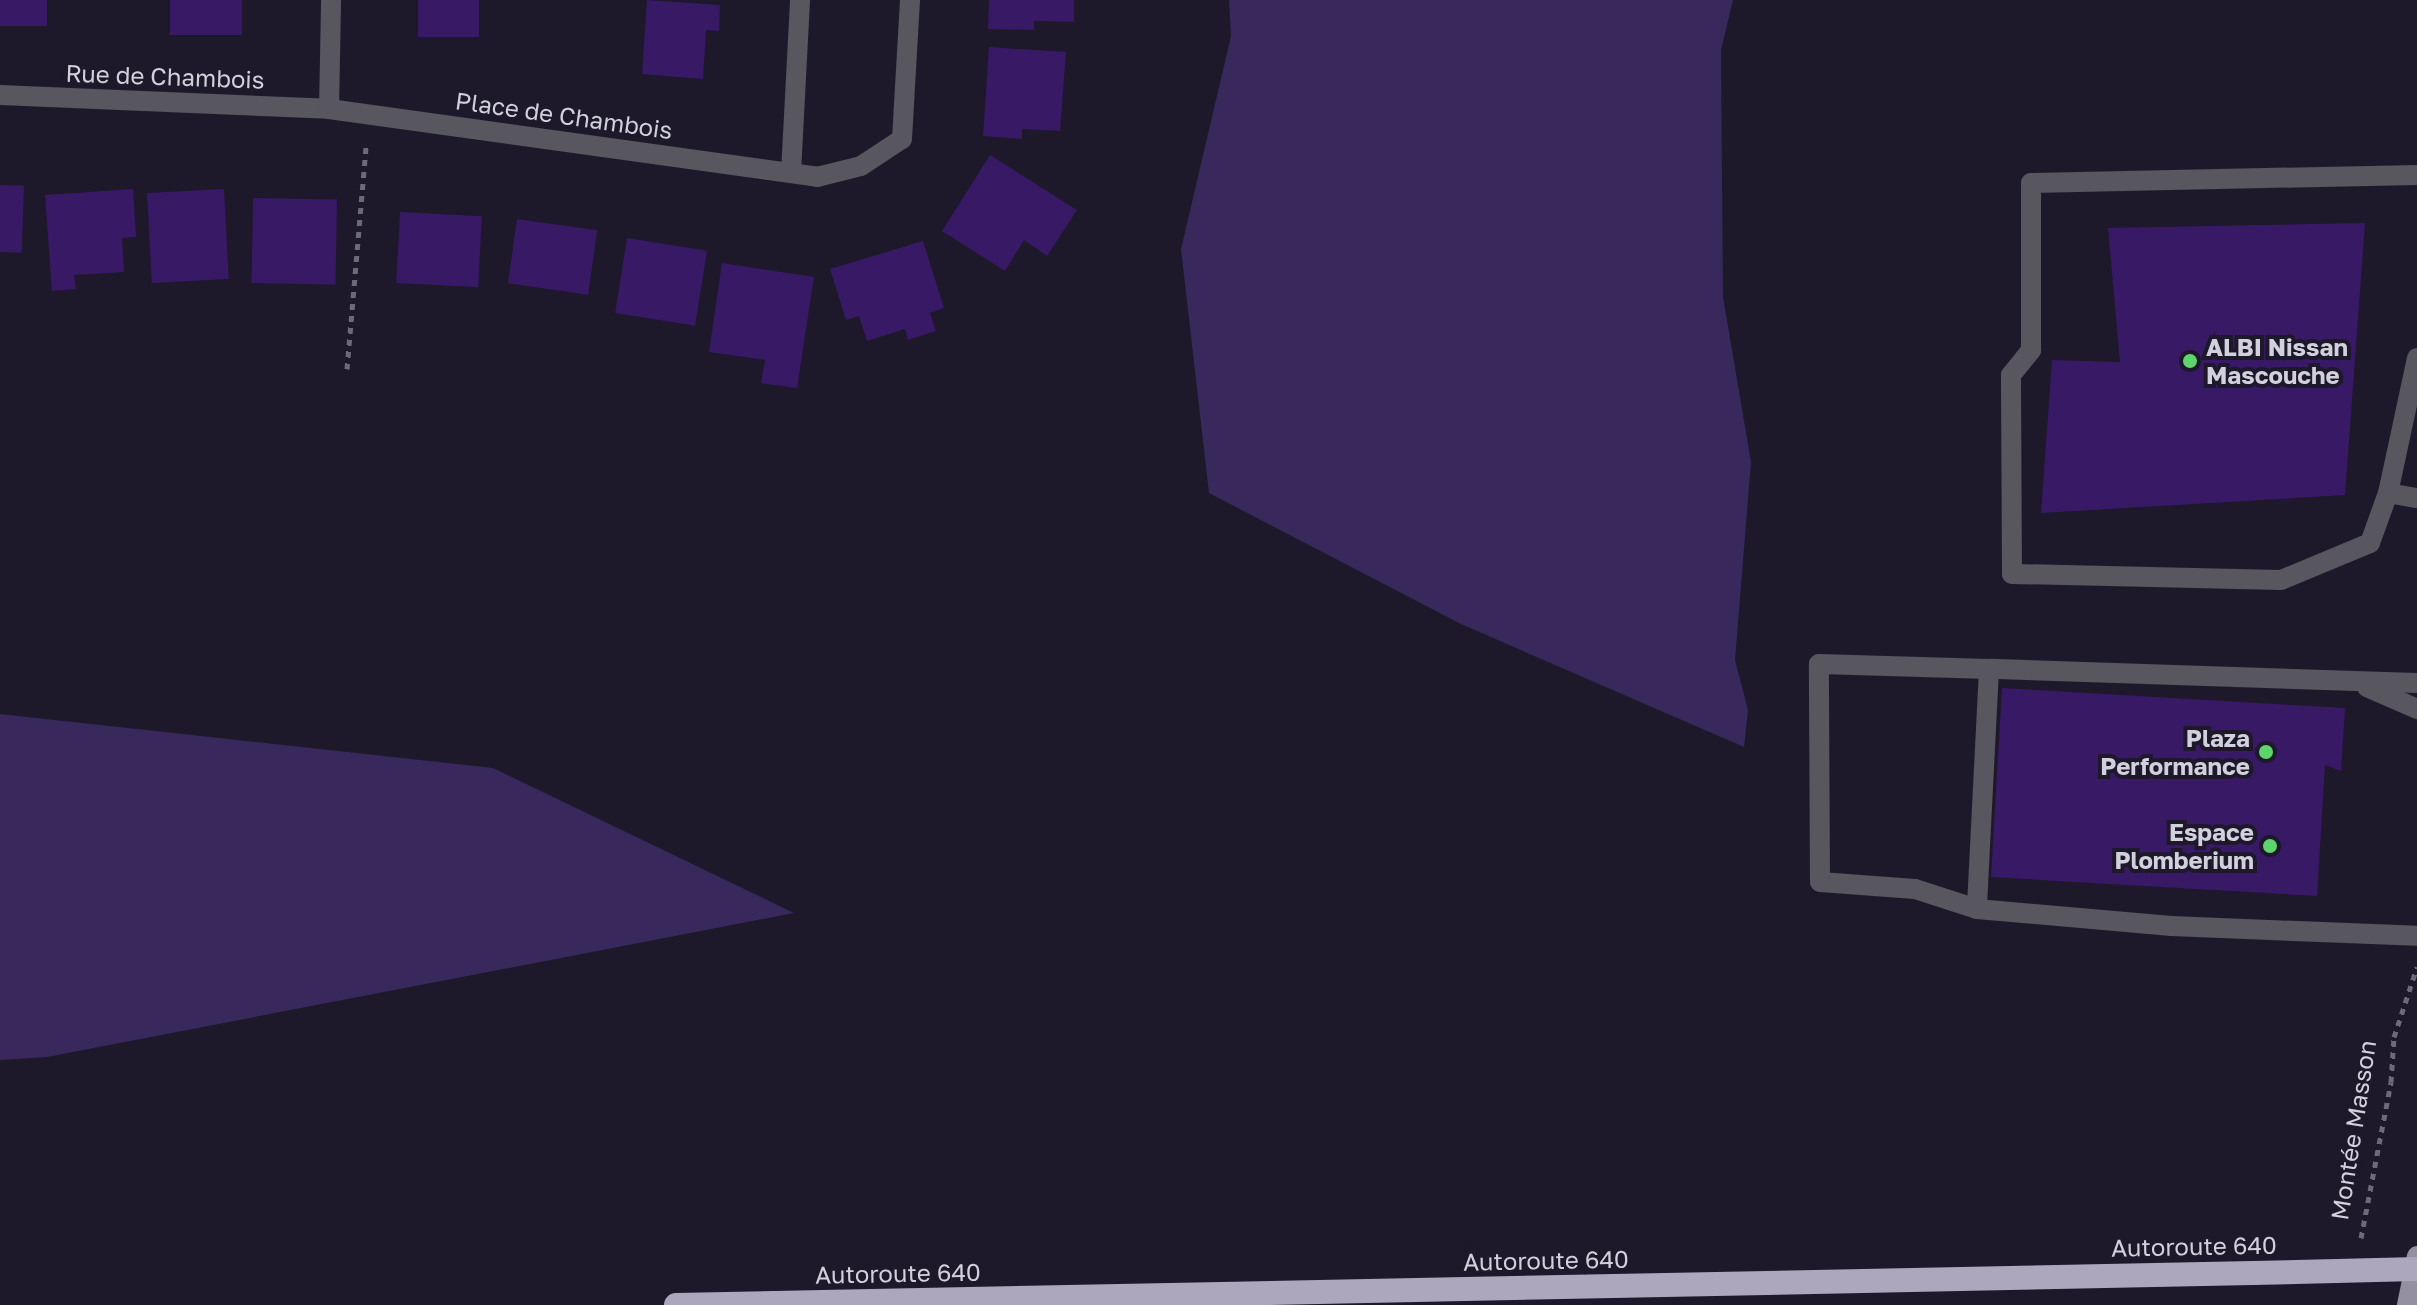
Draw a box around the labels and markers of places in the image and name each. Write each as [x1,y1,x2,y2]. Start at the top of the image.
place label: ALBI Nissan Mascouche [2206,333,2348,389]
marker: ALBI Nissan Mascouche [2181,352,2199,370]
place label: Plaza Performance [2100,724,2250,780]
marker: Plaza Performance [2257,743,2275,761]
place label: Espace Plomberium [2114,818,2254,874]
marker: Espace Plomberium [2261,837,2279,855]

